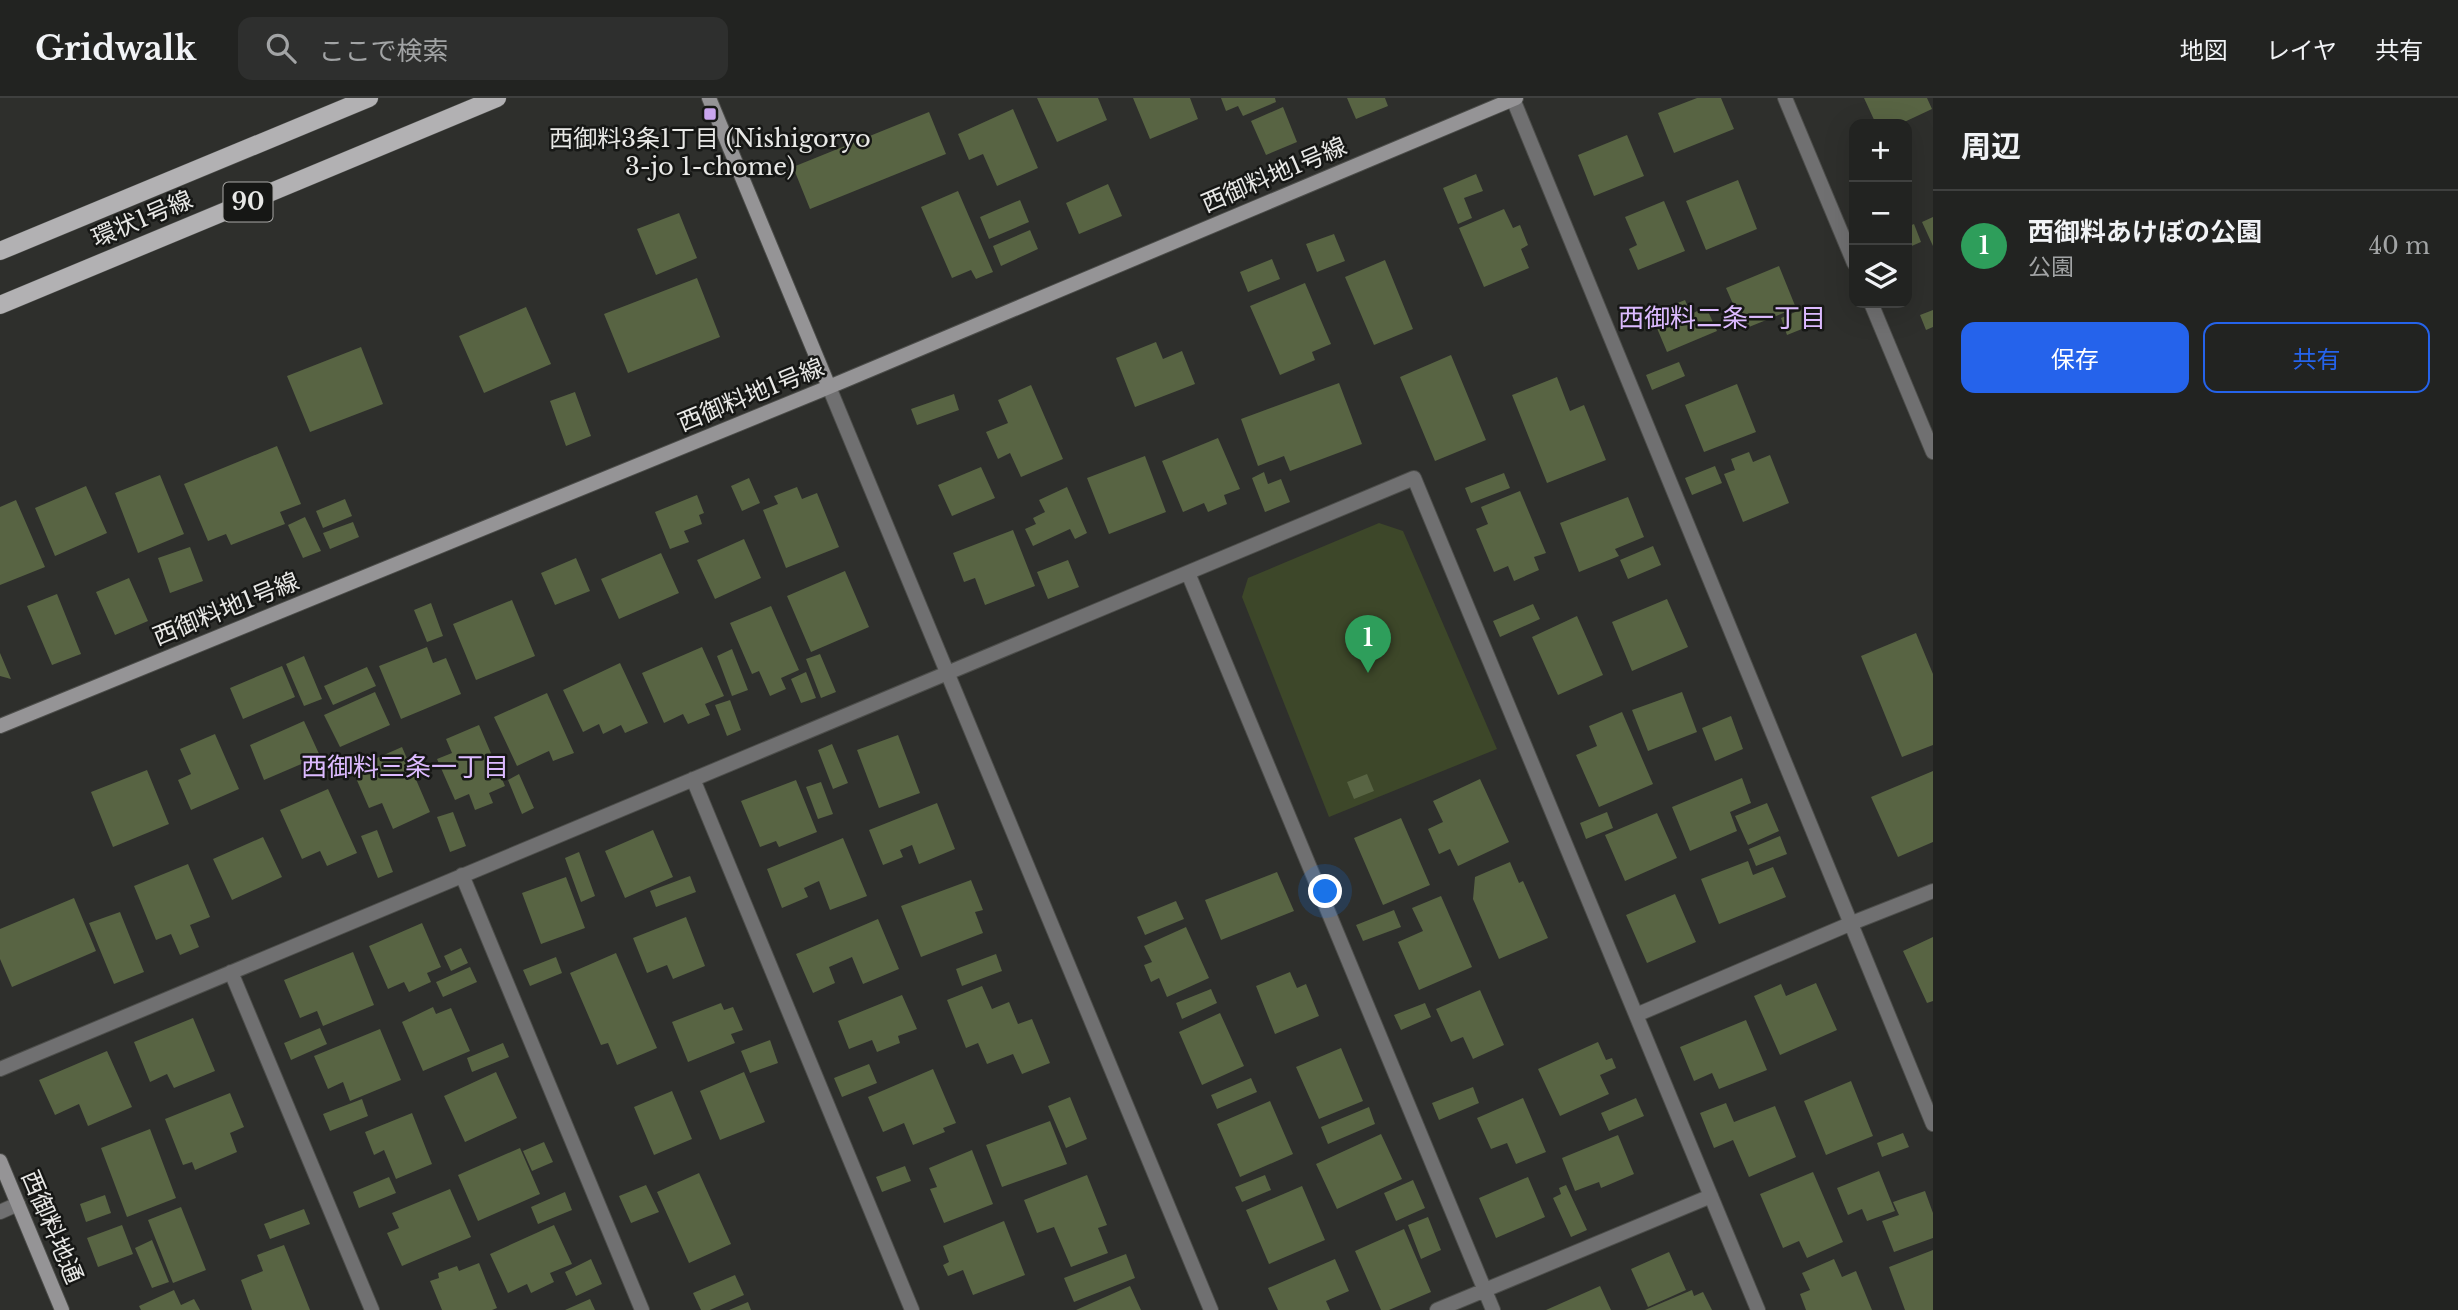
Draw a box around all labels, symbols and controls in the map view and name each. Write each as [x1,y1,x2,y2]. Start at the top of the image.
search box [238,17,728,80]
text: Gridwalk [35,28,196,69]
icon: search [262,29,300,67]
text: ここで検索 [318,35,448,67]
text: 地図 [2180,36,2228,65]
text: レイヤ [2266,36,2337,65]
text: 共有 [2375,36,2423,65]
marker: 西御料3条1丁目 (Nishigoryo 3-jo 1-chome) [702,106,718,122]
map controls [1849,119,1912,308]
button: + [1849,119,1912,182]
place label: 西御料3条1丁目 (Nishigoryo 3-jo 1-chome) [549,124,871,181]
text: 周辺 [1961,128,2021,165]
street label: 西御料地1号線 [1197,131,1351,218]
button: − [1849,182,1912,245]
road number: 90 [224,183,272,222]
street label: 環状1号線 [87,184,197,253]
text: 西御料あけぼの公園 [2028,216,2262,248]
text: 1 [1979,232,1989,260]
text: 40 m [2369,232,2430,260]
button: layers [1849,245,1912,308]
text: 公園 [2028,253,2074,281]
district label: 西御料二条一丁目 [1618,302,1826,334]
button: 保存 [1961,322,2189,393]
button: 共有 [2203,322,2430,393]
street label: 西御料地1号線 [674,352,828,437]
street label: 西御料地1号線 [149,566,303,651]
pin: 1 [1345,615,1391,673]
district label: 西御料三条一丁目 [301,751,509,783]
your location [1308,874,1342,908]
street label: 西御料地通 [16,1166,89,1288]

